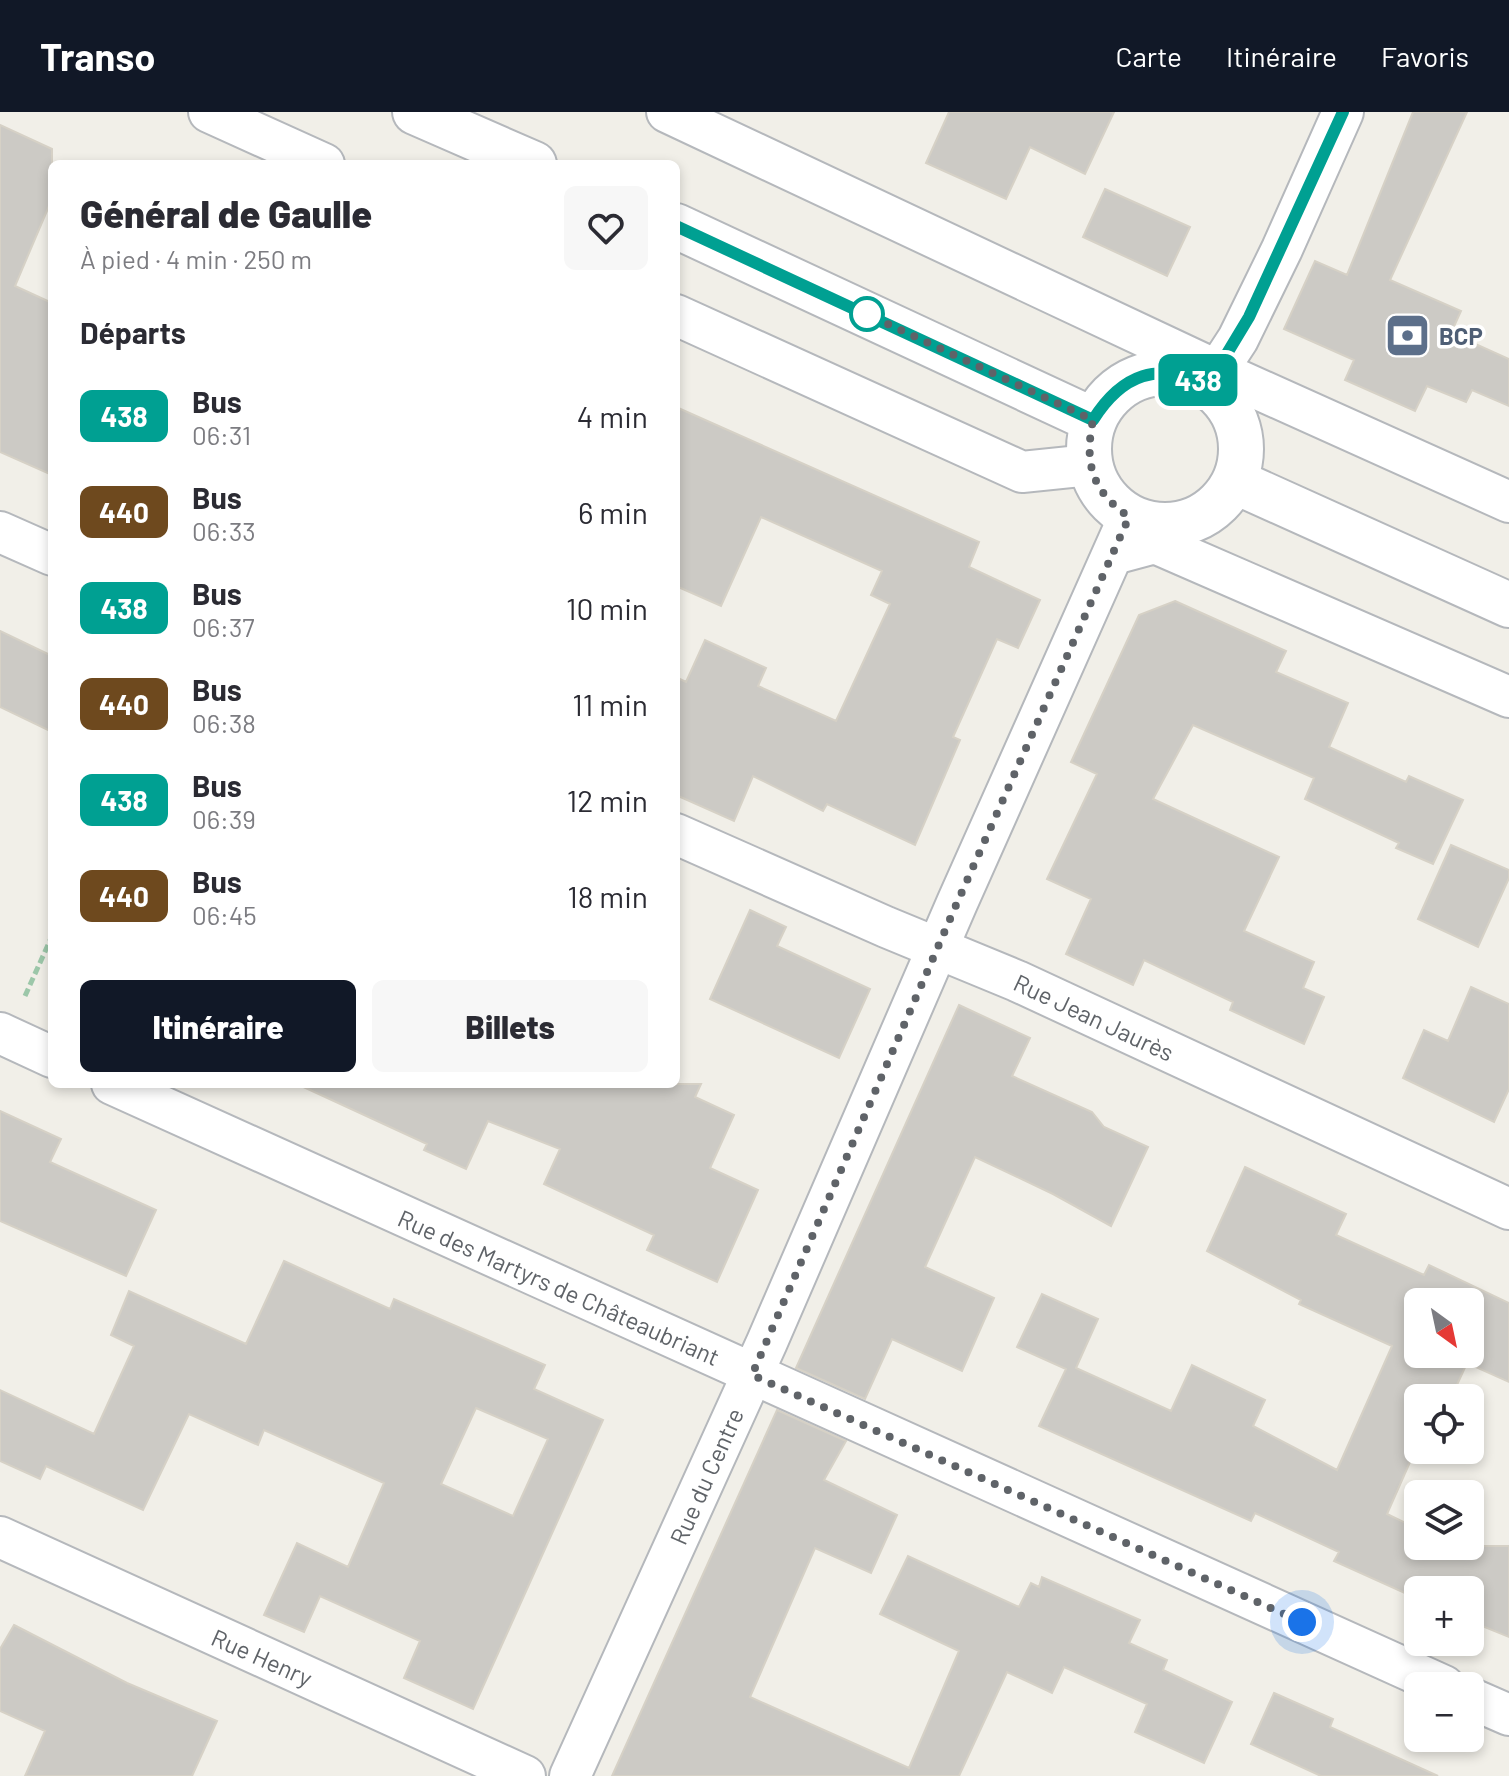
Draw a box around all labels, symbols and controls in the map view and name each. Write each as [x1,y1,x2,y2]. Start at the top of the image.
text: Transo [40,33,155,79]
text: Carte [1116,39,1182,73]
text: Itinéraire [1226,39,1337,73]
text: Favoris [1381,39,1469,73]
button: heart [564,186,648,270]
text: Général de Gaulle [80,190,372,236]
text: À pied · 4 min · 250 m [80,243,312,274]
unlabelled marker [850,297,884,331]
bank icon: BCP [1384,311,1432,359]
text: Départs [80,314,186,350]
place label: BCP [1439,321,1483,350]
line badge: 438 [1152,354,1244,406]
text: 438 [1174,363,1222,397]
text: Bus [192,383,242,419]
text: 4 min [577,398,648,434]
text: 438 [100,399,148,433]
text: 06:31 [192,419,251,450]
text: Bus [192,479,242,515]
text: 6 min [578,494,648,530]
text: 440 [99,495,149,529]
text: 06:33 [192,515,256,546]
text: Bus [192,575,242,611]
text: 10 min [566,590,648,626]
text: 438 [100,591,148,625]
text: 06:37 [192,611,255,642]
text: Bus [192,671,242,707]
text: 11 min [572,686,648,722]
text: 440 [99,687,149,721]
text: 06:38 [192,707,256,738]
text: Bus [192,767,242,803]
text: 12 min [567,782,648,818]
text: 438 [100,783,148,817]
text: 06:39 [192,803,256,834]
text: Bus [192,863,242,899]
text: 18 min [567,878,648,914]
text: 440 [99,879,149,913]
text: 06:45 [192,899,257,930]
street label: Rue Jean Jaurès [1009,967,1179,1067]
button: Itinéraire [80,980,356,1072]
button: Billets [372,980,648,1072]
street label: Rue des Martyrs de Châteaubriant [394,1203,724,1371]
north arrow [1404,1288,1484,1368]
map controls [1404,1288,1484,1752]
button: locate [1404,1384,1484,1464]
street label: Rue du Centre [663,1403,749,1549]
button: layers [1404,1480,1484,1560]
button: + [1404,1576,1484,1656]
your location [1282,1602,1322,1642]
street label: Rue Henry [207,1622,317,1692]
button: − [1404,1672,1484,1752]

